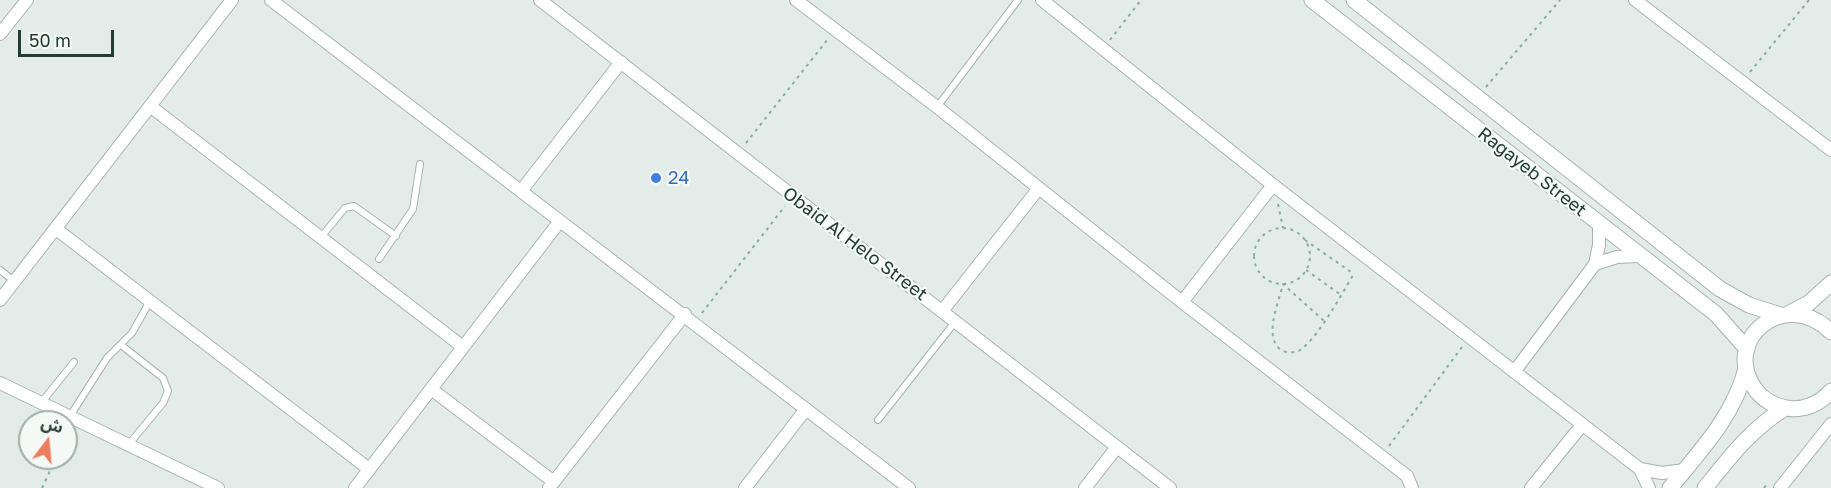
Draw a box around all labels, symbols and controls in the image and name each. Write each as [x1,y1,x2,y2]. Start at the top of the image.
scale bar [21,18,117,56]
text: 50 m [29,29,71,51]
street label: Ragayeb Street [1473,123,1591,221]
place label: 24 [668,167,689,189]
marker: 24 [649,171,663,185]
street label: Obaid Al Helo Street [779,183,931,305]
north arrow [18,410,78,470]
text: ش [39,412,66,437]

